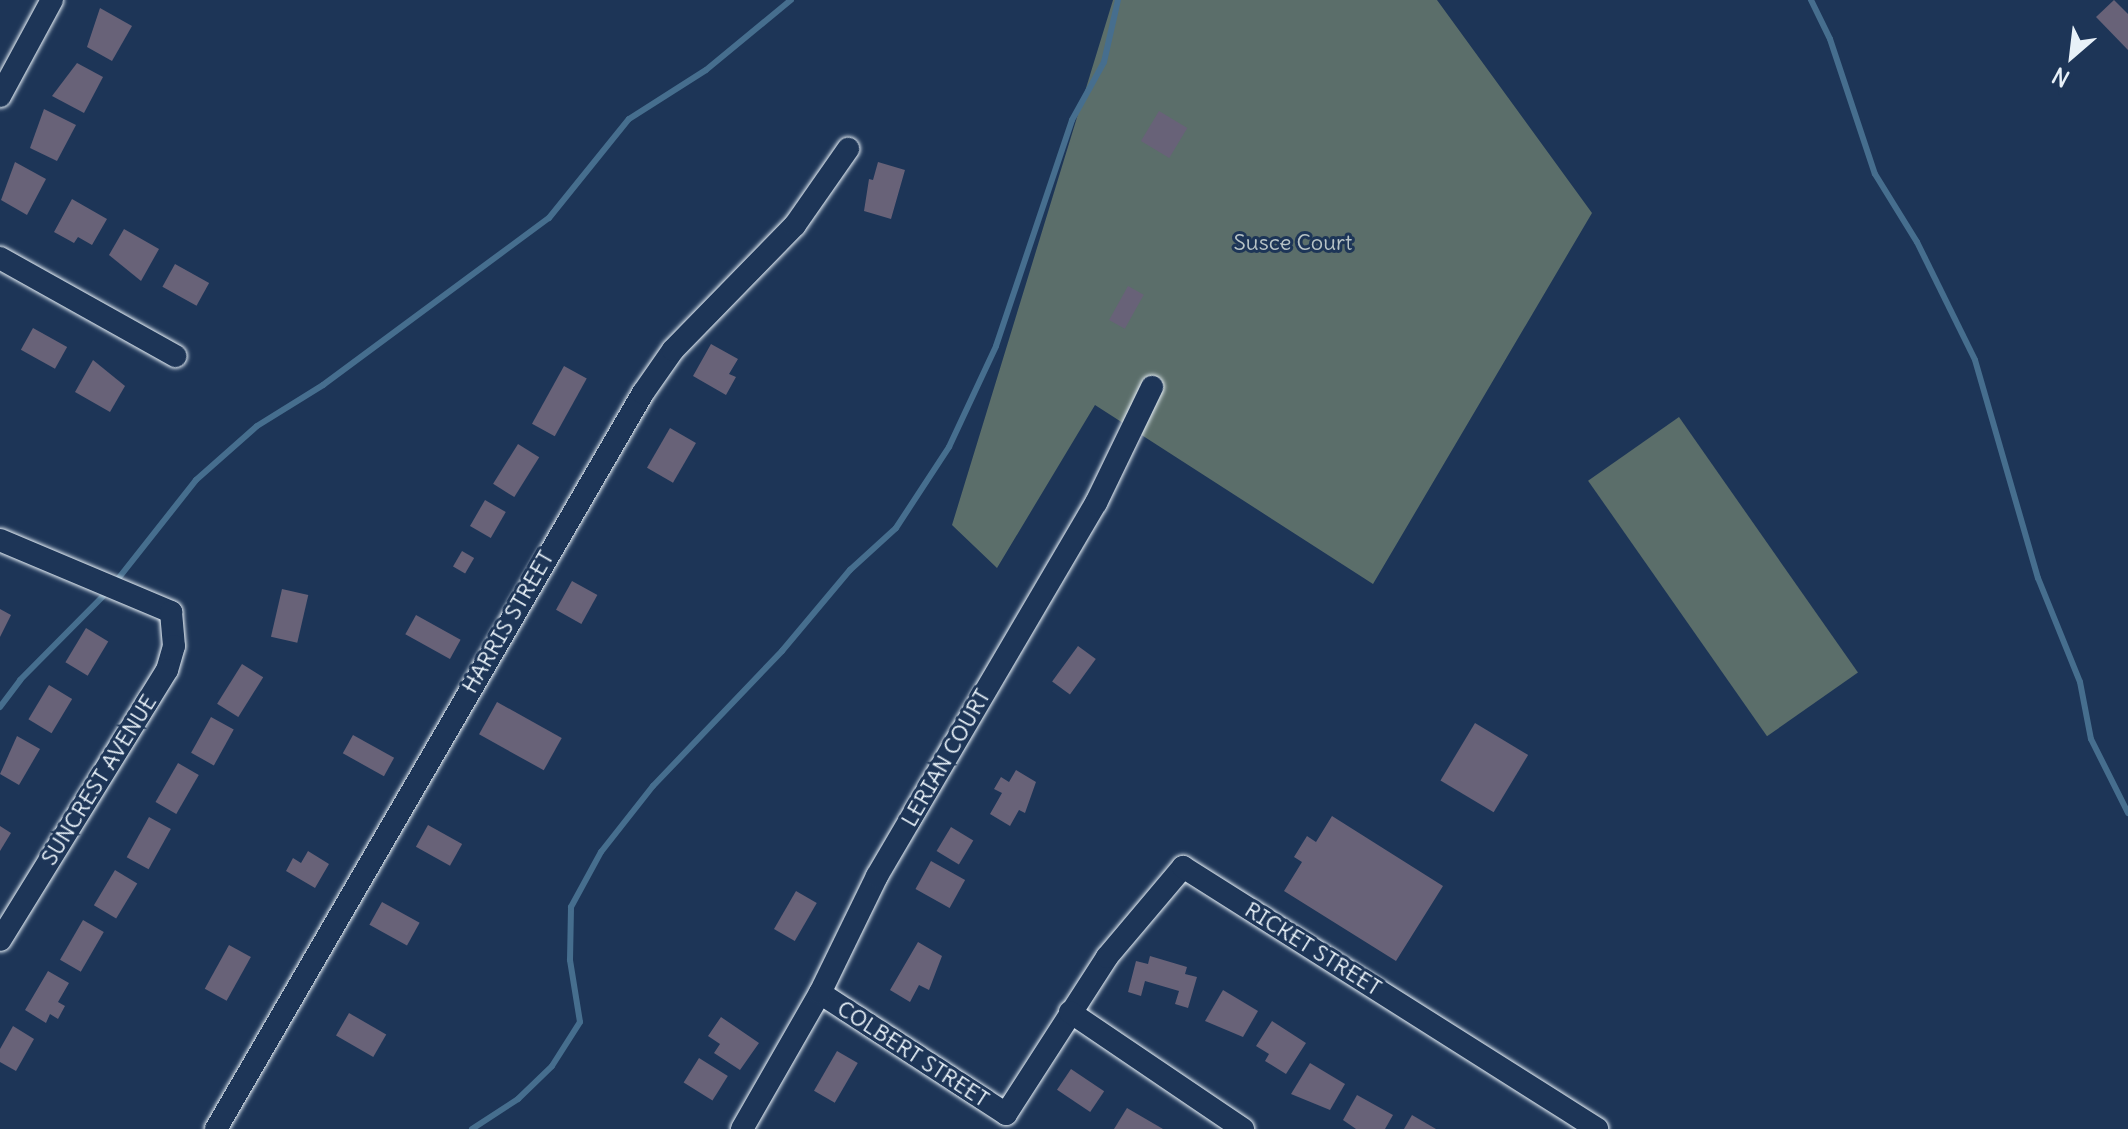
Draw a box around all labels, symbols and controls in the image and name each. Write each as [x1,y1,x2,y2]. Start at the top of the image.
north arrow [2032,16,2112,96]
text: N [2047,61,2074,93]
park label: Susce Court [1234,230,1352,256]
street label: HARRIS STREET [457,546,559,698]
street label: LERIAN COURT [896,685,996,831]
street label: SUNCREST AVENUE [36,690,162,870]
street label: RICKET STREET [1240,897,1386,1001]
street label: COLBERT STREET [832,995,994,1113]

